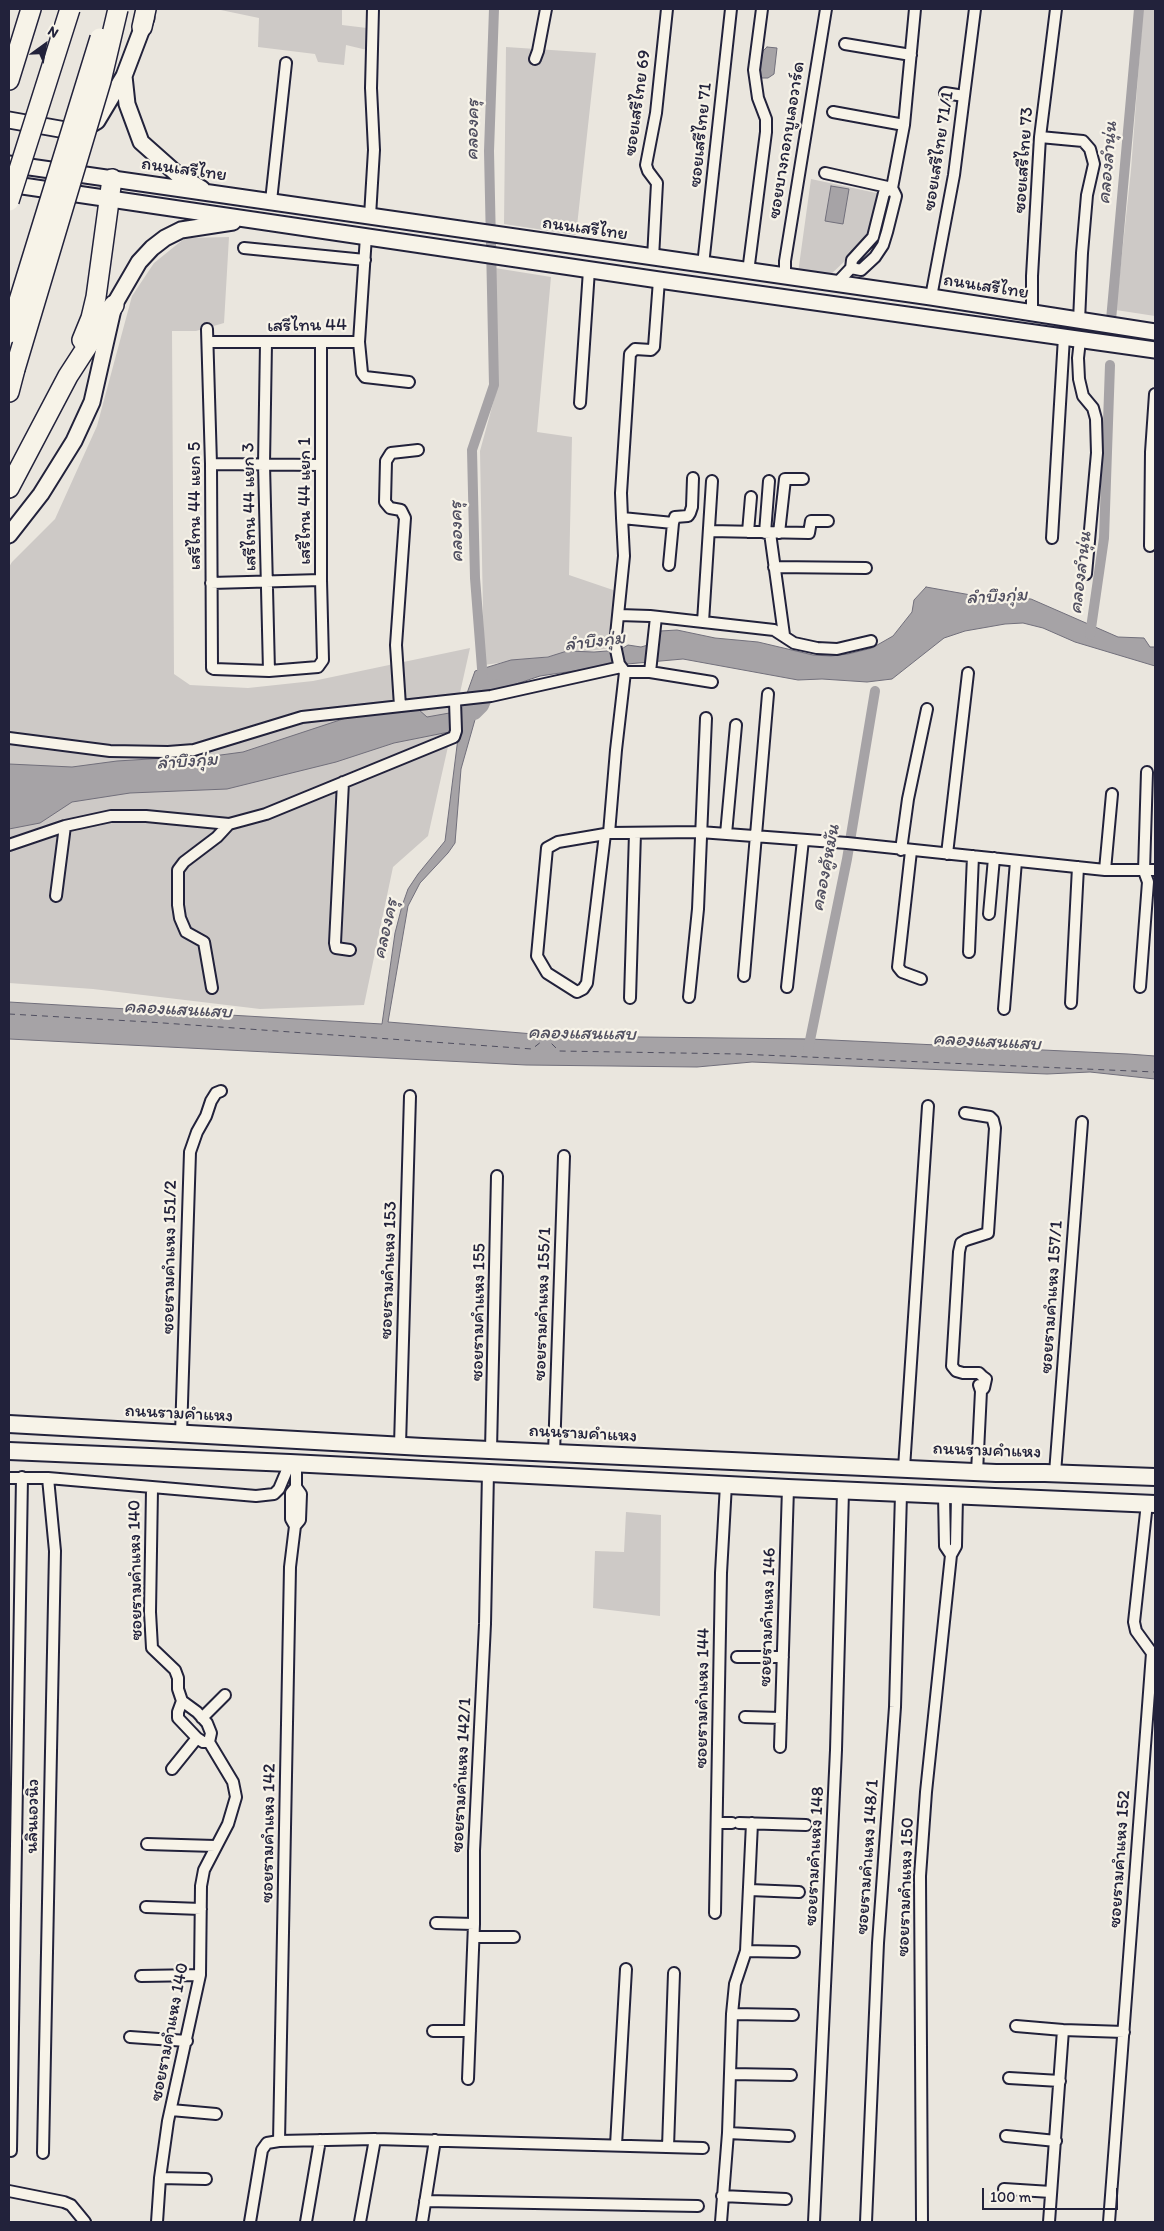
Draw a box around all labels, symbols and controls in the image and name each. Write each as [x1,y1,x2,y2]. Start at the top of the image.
north arrow [20,20,70,70]
text: N [45,22,62,42]
street label: ซอยเสรีไทย 69 [620,49,656,157]
street label: ซอยบางกอกบูเลอวาร์ด [764,60,810,220]
street label: ซอยเสรีไทย 71 [685,82,717,188]
street label: ซอยเสรีไทย 71/1 [919,89,959,213]
water label: คลองครุ [461,99,485,161]
street label: ซอยเสรีไทย 73 [1010,106,1038,214]
water label: คลองลำนุ่น [1093,121,1123,205]
street label: ถนนเสรีไทย [140,153,228,187]
street label: ถนนเสรีไทย [541,212,629,246]
street label: ถนนเสรีไทย [942,270,1030,304]
street label: เสรีไทน 44 [267,315,347,337]
street label: เสรีไทน 44 แยก 1 [294,437,316,565]
street label: เสรีไทน 44 แยก 5 [184,442,206,570]
street label: เสรีไทน 44 แยก 3 [238,442,262,572]
water label: คลองครุ [445,501,469,563]
water label: คลองลำนุ่น [1065,530,1097,616]
water label: ลำบึงกุ่ม [966,584,1028,610]
water label: ลำบึงกุ่ม [563,627,627,657]
water label: ลำบึงกุ่ม [156,748,218,776]
water label: คลองคู้หมัน [806,823,846,913]
water label: คลองครุ [368,897,404,961]
water label: คลองแสนแสบ [123,996,233,1024]
water label: คลองแสนแสบ [528,1022,636,1046]
water label: คลองแสนแสบ [932,1028,1042,1056]
street label: ซอยรามคำแหง 151/2 [158,1180,182,1334]
street label: ซอยรามคำแหง 153 [376,1201,402,1339]
street label: ซอยรามคำแหง 157/1 [1036,1220,1068,1374]
street label: ซอยรามคำแหง 155/1 [530,1227,556,1381]
street label: ซอยรามคำแหง 155 [467,1243,491,1381]
street label: ถนนรามคำแหง [124,1400,234,1428]
street label: ถนนรามคำแหง [528,1420,638,1448]
street label: ถนนรามคำแหง [932,1438,1042,1464]
street label: ซอยรามคำแหง 140 [124,1499,148,1641]
street label: ซอยรามคำแหง 146 [755,1547,781,1687]
street label: ซอยรามคำแหง 144 [691,1628,715,1768]
street label: ซอยรามคำแหง 142/1 [447,1697,477,1853]
street label: ซอยรามคำแหง 142 [257,1763,281,1903]
street label: นลินเอวนิว [22,1778,44,1854]
street label: ซอยรามคำแหง 148/1 [852,1779,884,1935]
street label: ซอยรามคำแหง 148 [801,1786,829,1926]
street label: ซอยรามคำแหง 152 [1104,1790,1136,1928]
street label: ซอยรามคำแหง 150 [893,1817,919,1957]
street label: ซอยรามคำแหง 140 [146,1961,194,2103]
scale bar [984,2178,1120,2210]
text: 100 m [990,2188,1031,2206]

